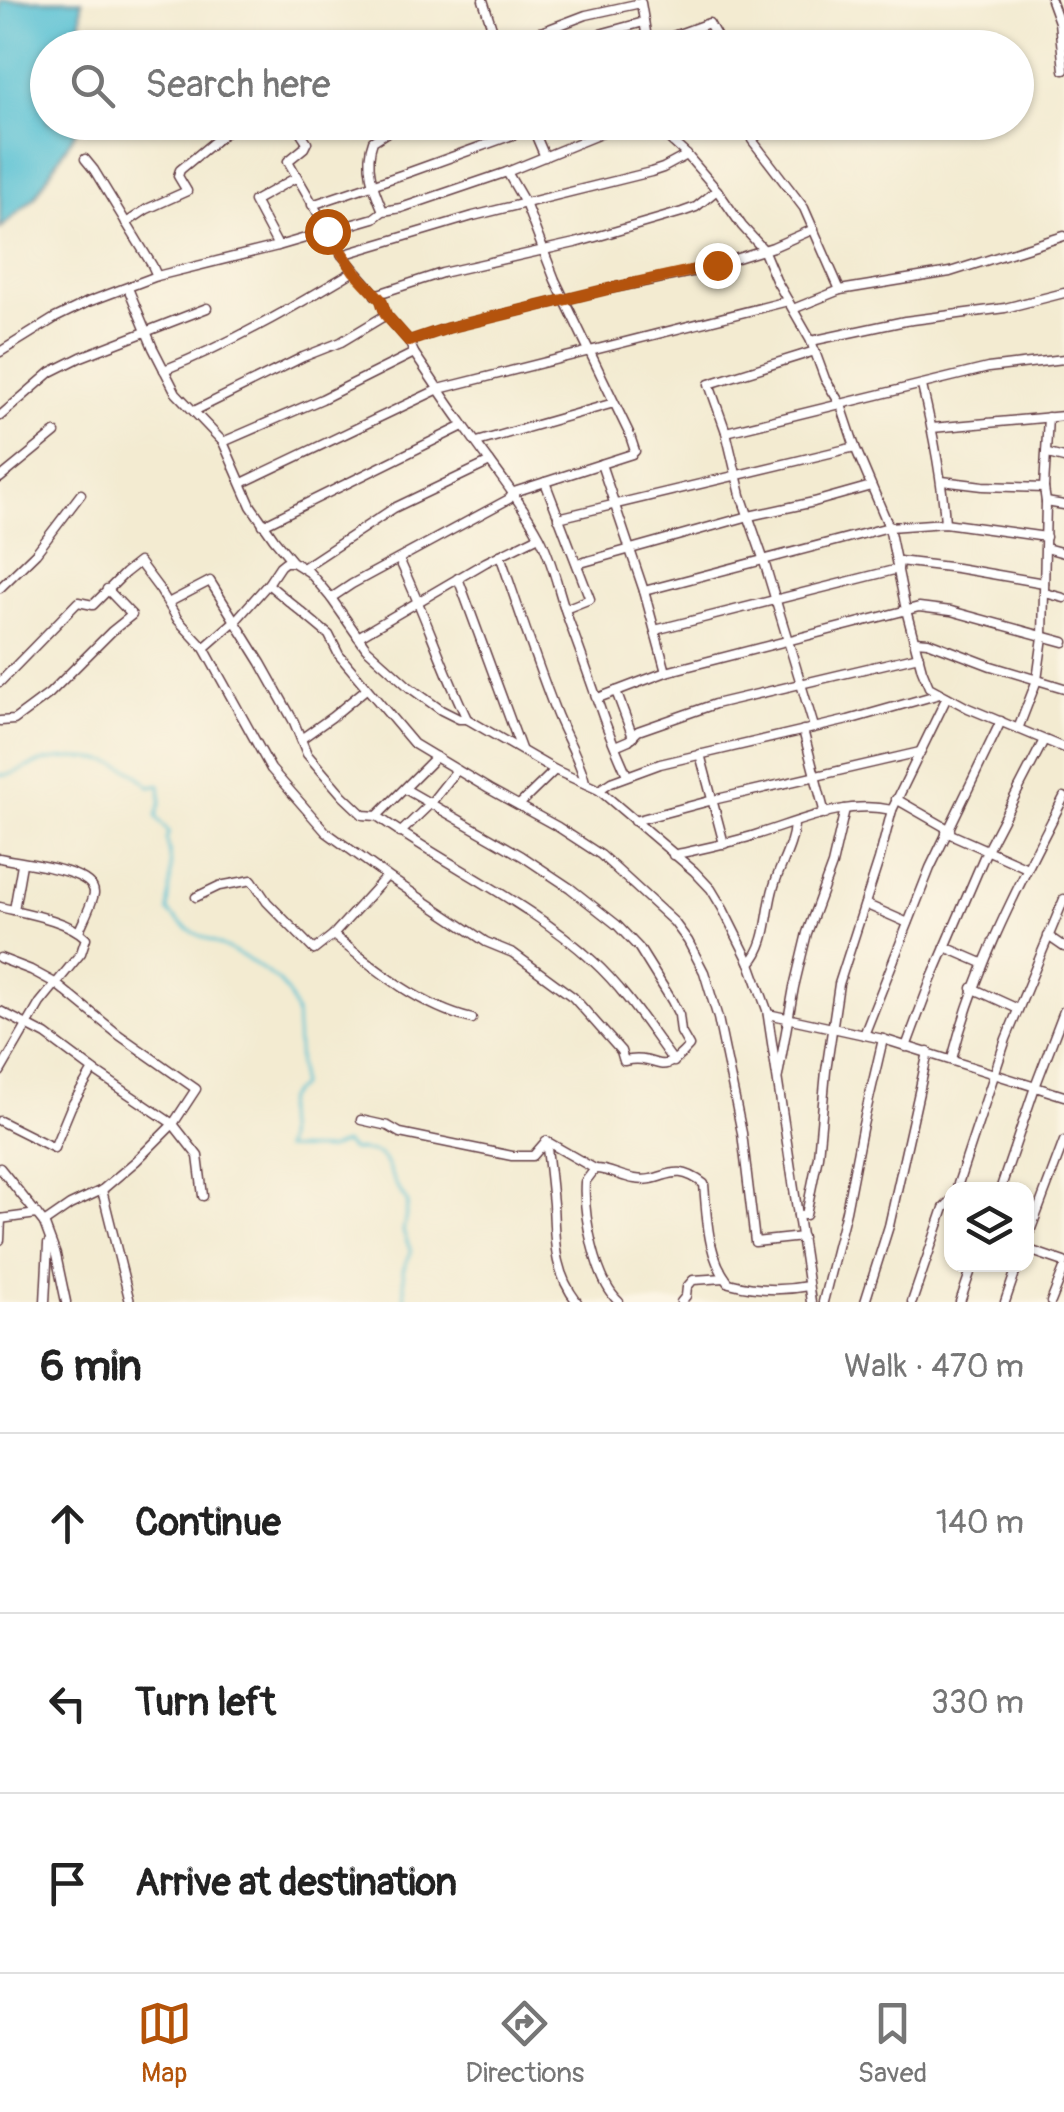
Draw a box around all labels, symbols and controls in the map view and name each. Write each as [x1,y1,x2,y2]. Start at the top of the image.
search box [30,30,1034,140]
icon: search [65,58,120,113]
text: Search here [145,61,331,109]
route start [305,209,351,255]
route end [695,243,741,289]
map controls [944,1182,1034,1272]
button: layers [944,1182,1034,1272]
text: 6 min [40,1341,142,1393]
text: Walk · 470 m [844,1347,1024,1387]
icon: ahead [40,1496,95,1551]
text: Continue [135,1499,281,1547]
text: 140 m [936,1503,1024,1543]
icon: left [40,1676,95,1731]
text: Turn left [135,1679,276,1727]
text: 330 m [931,1683,1024,1723]
icon: arrive [40,1856,95,1911]
text: Arrive at destination [135,1859,457,1907]
tab: Map [137,1996,192,2091]
tab: Directions [465,1996,584,2091]
tab: Saved [858,1996,927,2091]

